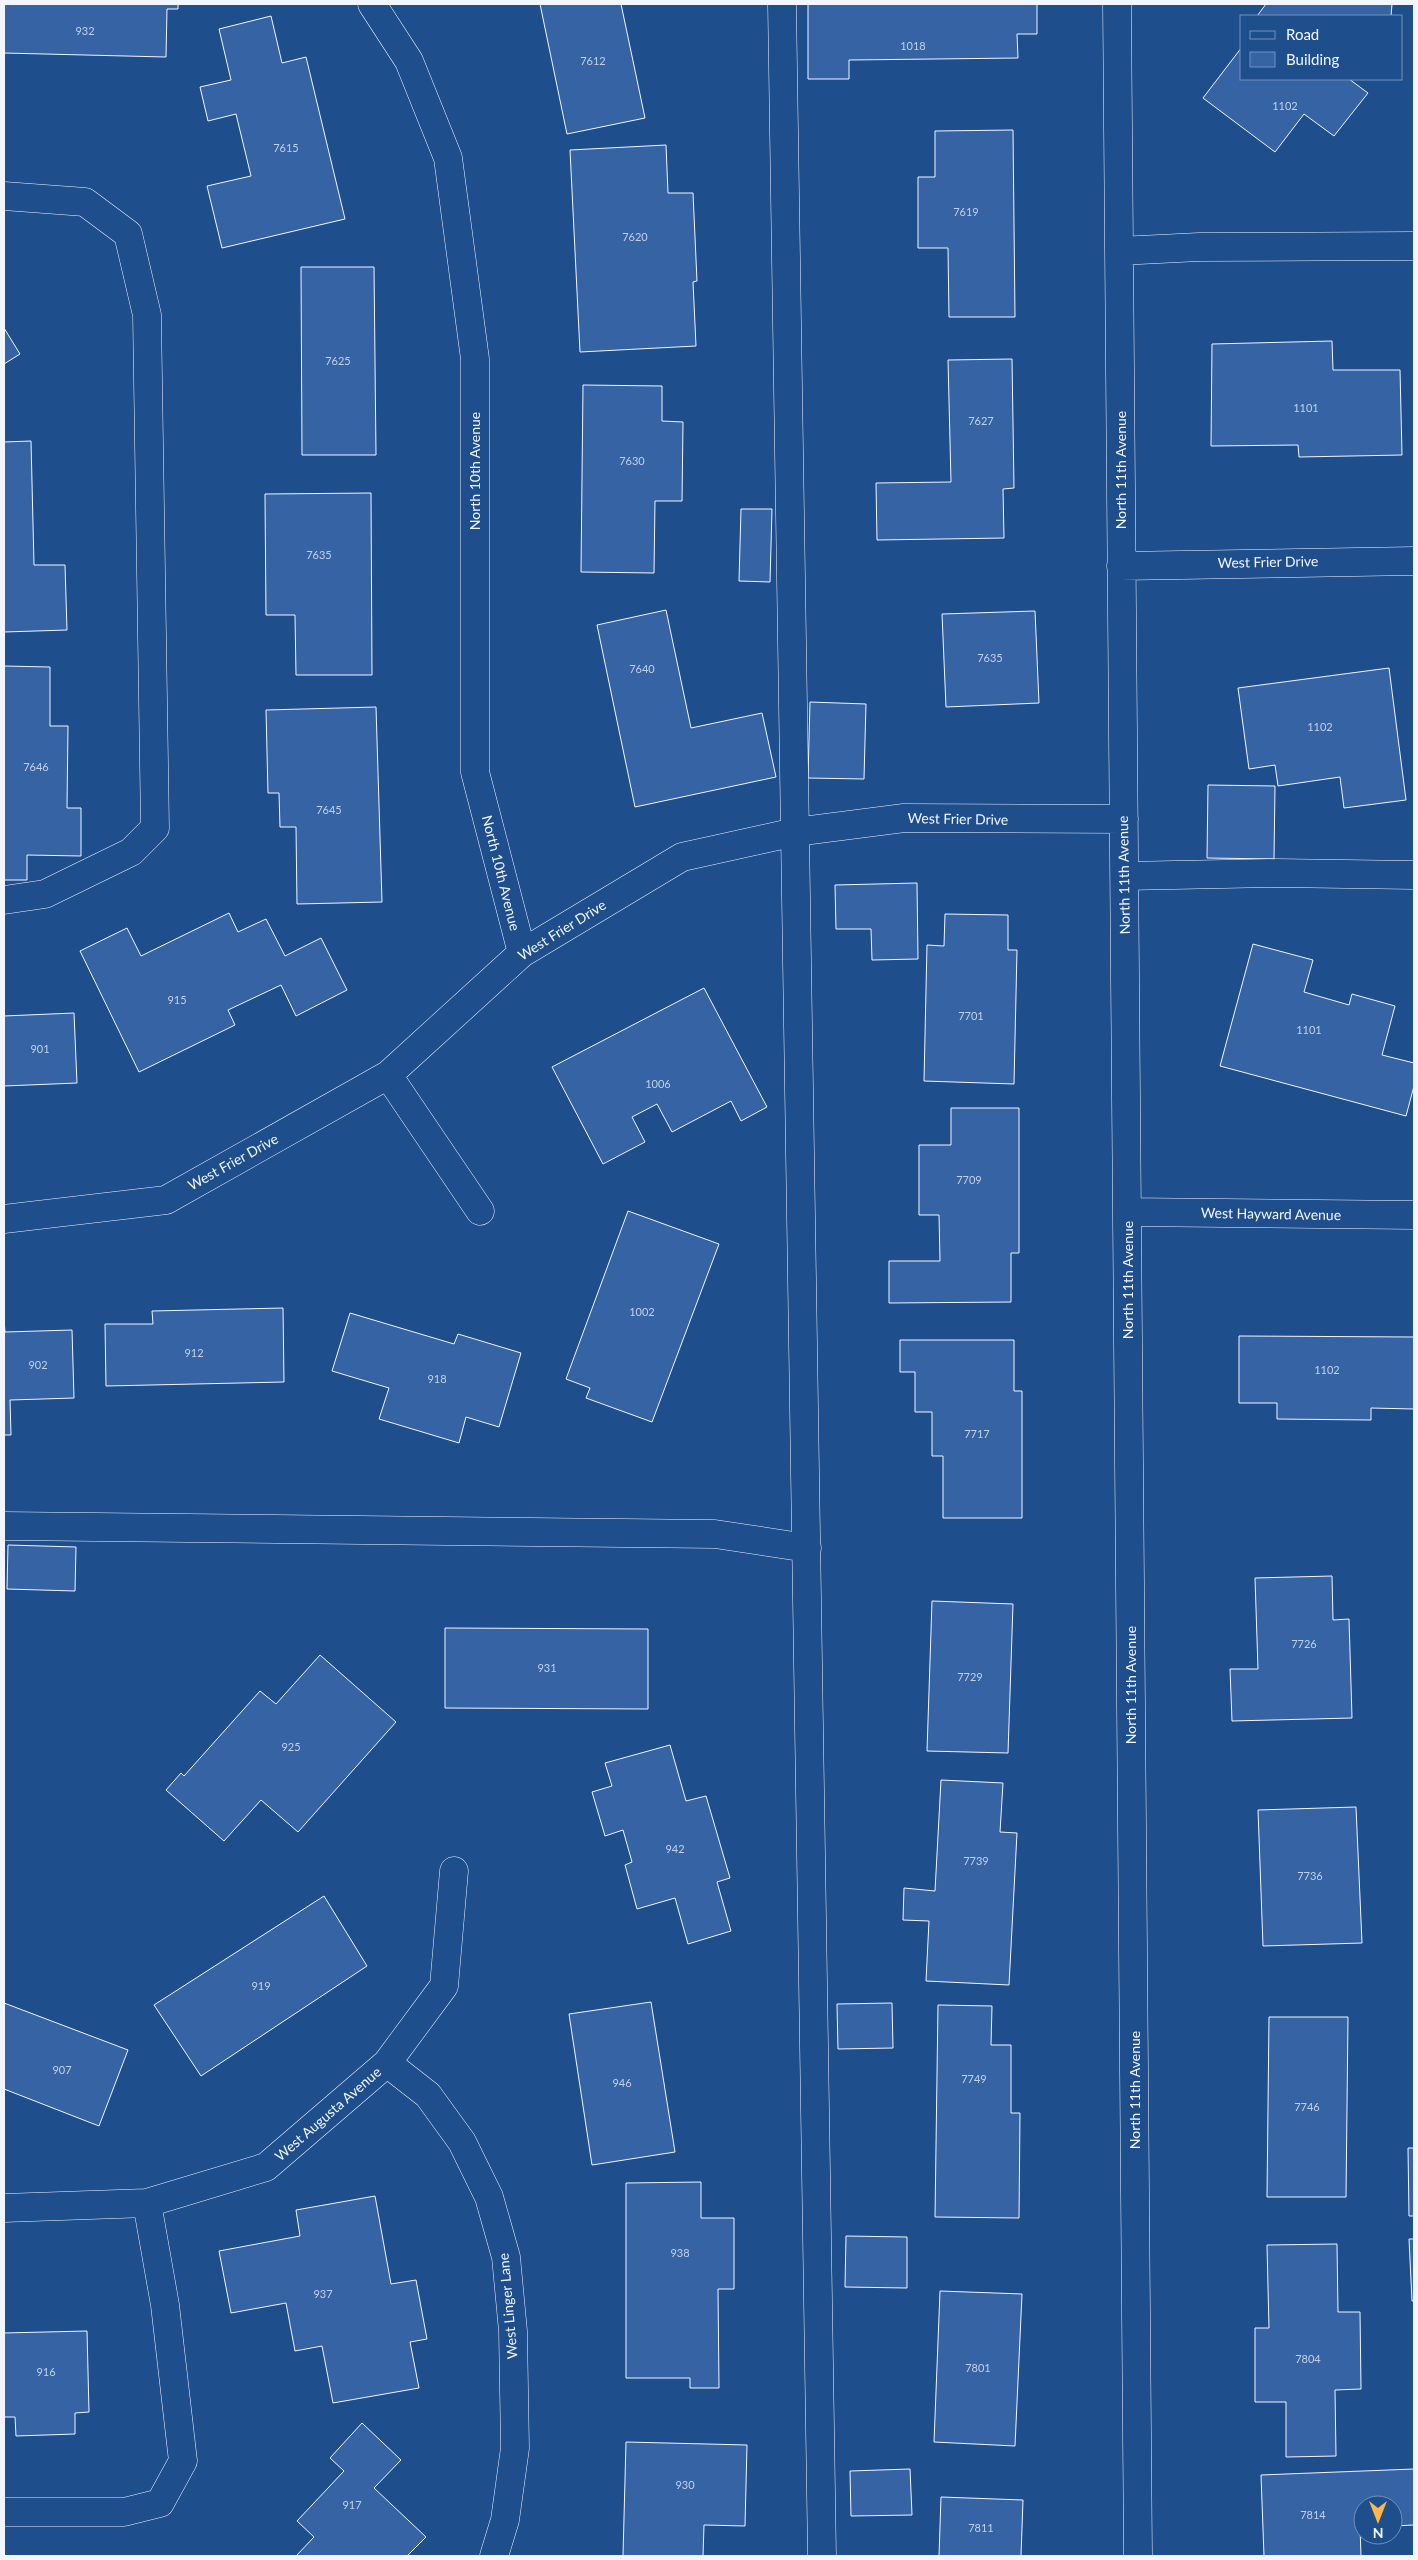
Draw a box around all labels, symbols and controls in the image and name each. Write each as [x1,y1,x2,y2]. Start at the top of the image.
legend [1240,15,1403,80]
house number: 932 [75,24,95,37]
text: Road [1286,25,1319,43]
house number: 1018 [900,39,926,52]
text: Building [1286,50,1339,68]
house number: 7612 [580,54,606,67]
house number: 1102 [1272,99,1298,112]
house number: 7615 [273,141,299,154]
house number: 7619 [953,205,979,218]
house number: 7620 [622,230,648,243]
house number: 7625 [325,354,351,367]
house number: 1101 [1293,401,1319,414]
street label: North 11th Avenue [1112,411,1129,529]
street label: North 10th Avenue [466,412,483,530]
house number: 7627 [968,414,994,427]
house number: 7630 [619,454,645,467]
house number: 7635 [306,548,332,561]
street label: West Frier Drive [1217,552,1318,571]
house number: 7635 [977,651,1003,664]
house number: 7640 [629,662,655,675]
house number: 1102 [1307,720,1333,733]
house number: 7646 [23,760,49,773]
house number: 7645 [316,803,342,816]
street label: West Frier Drive [908,809,1009,828]
street label: North 10th Avenue [479,813,524,932]
street label: North 11th Avenue [1114,816,1133,934]
street label: West Frier Drive [515,896,609,963]
house number: 915 [167,993,187,1006]
house number: 7701 [958,1009,984,1022]
house number: 1101 [1296,1023,1322,1036]
house number: 901 [30,1042,50,1055]
house number: 1006 [645,1077,671,1090]
street label: West Frier Drive [185,1130,281,1193]
house number: 7709 [956,1173,982,1186]
street label: West Hayward Avenue [1201,1204,1341,1223]
street label: North 11th Avenue [1119,1221,1136,1339]
house number: 1002 [629,1305,655,1318]
house number: 912 [184,1346,204,1359]
house number: 902 [28,1358,48,1371]
house number: 1102 [1314,1363,1340,1376]
house number: 918 [427,1372,447,1385]
house number: 7717 [964,1427,990,1440]
street label: North 11th Avenue [1122,1626,1139,1744]
house number: 7726 [1291,1637,1317,1650]
house number: 931 [537,1661,557,1674]
house number: 7729 [957,1670,983,1683]
house number: 925 [281,1740,301,1753]
house number: 942 [665,1842,685,1855]
house number: 7739 [963,1854,989,1867]
house number: 7736 [1297,1869,1323,1882]
house number: 919 [251,1979,271,1992]
street label: North 11th Avenue [1126,2031,1143,2149]
house number: 907 [52,2063,72,2076]
street label: West Augusta Avenue [271,2063,384,2164]
house number: 7749 [961,2072,987,2085]
house number: 946 [612,2076,632,2089]
house number: 7746 [1294,2100,1320,2113]
house number: 938 [670,2246,690,2259]
street label: West Linger Lane [494,2252,521,2360]
house number: 937 [313,2287,333,2300]
house number: 7804 [1295,2352,1321,2365]
house number: 7801 [965,2361,991,2374]
house number: 916 [36,2365,56,2378]
house number: 930 [675,2478,695,2491]
north arrow [1353,2495,1403,2545]
house number: 917 [342,2498,362,2511]
house number: 7814 [1300,2508,1326,2521]
house number: 7811 [968,2521,994,2534]
text: N [1373,2525,1383,2542]

